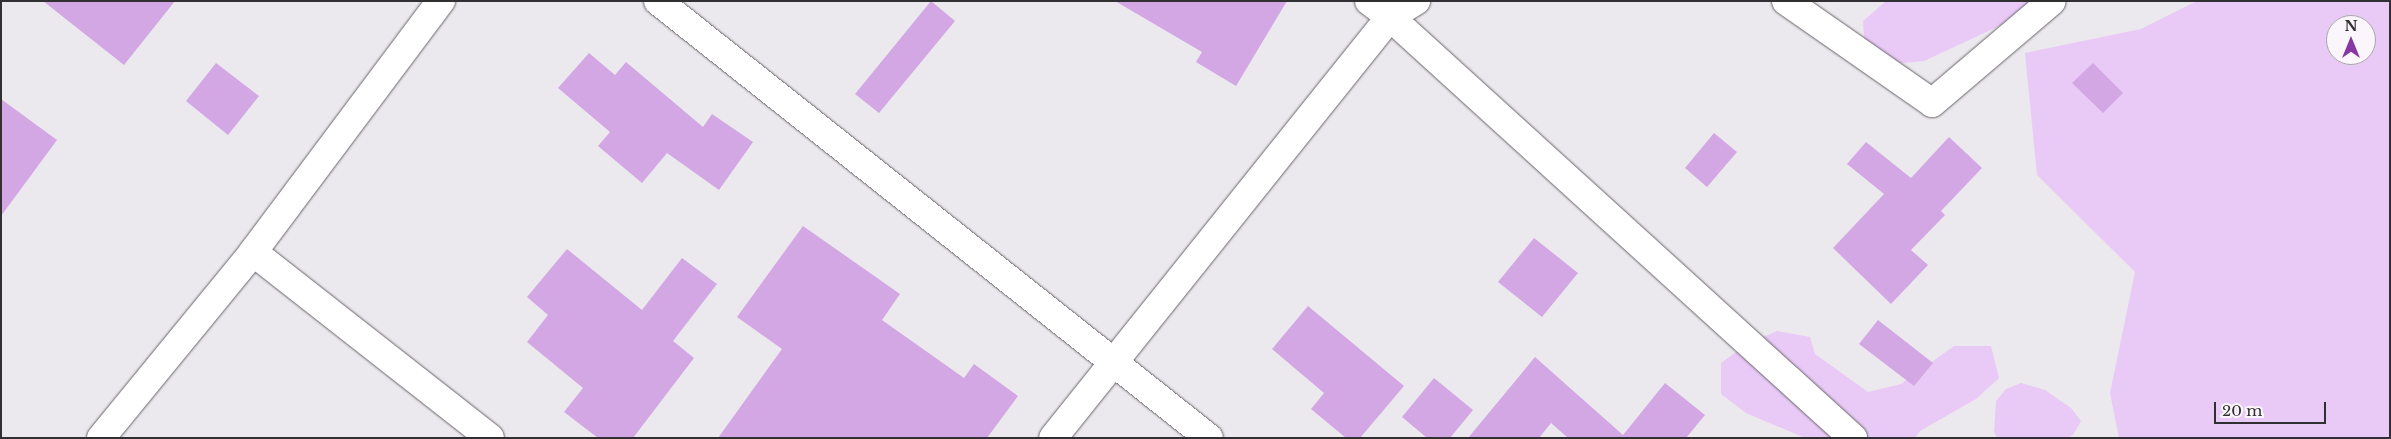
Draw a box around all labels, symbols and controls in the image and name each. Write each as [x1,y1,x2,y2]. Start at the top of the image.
north arrow [2326,15,2376,65]
text: N [2344,17,2358,35]
scale bar [2216,392,2328,424]
text: 20 m [2222,401,2262,420]

